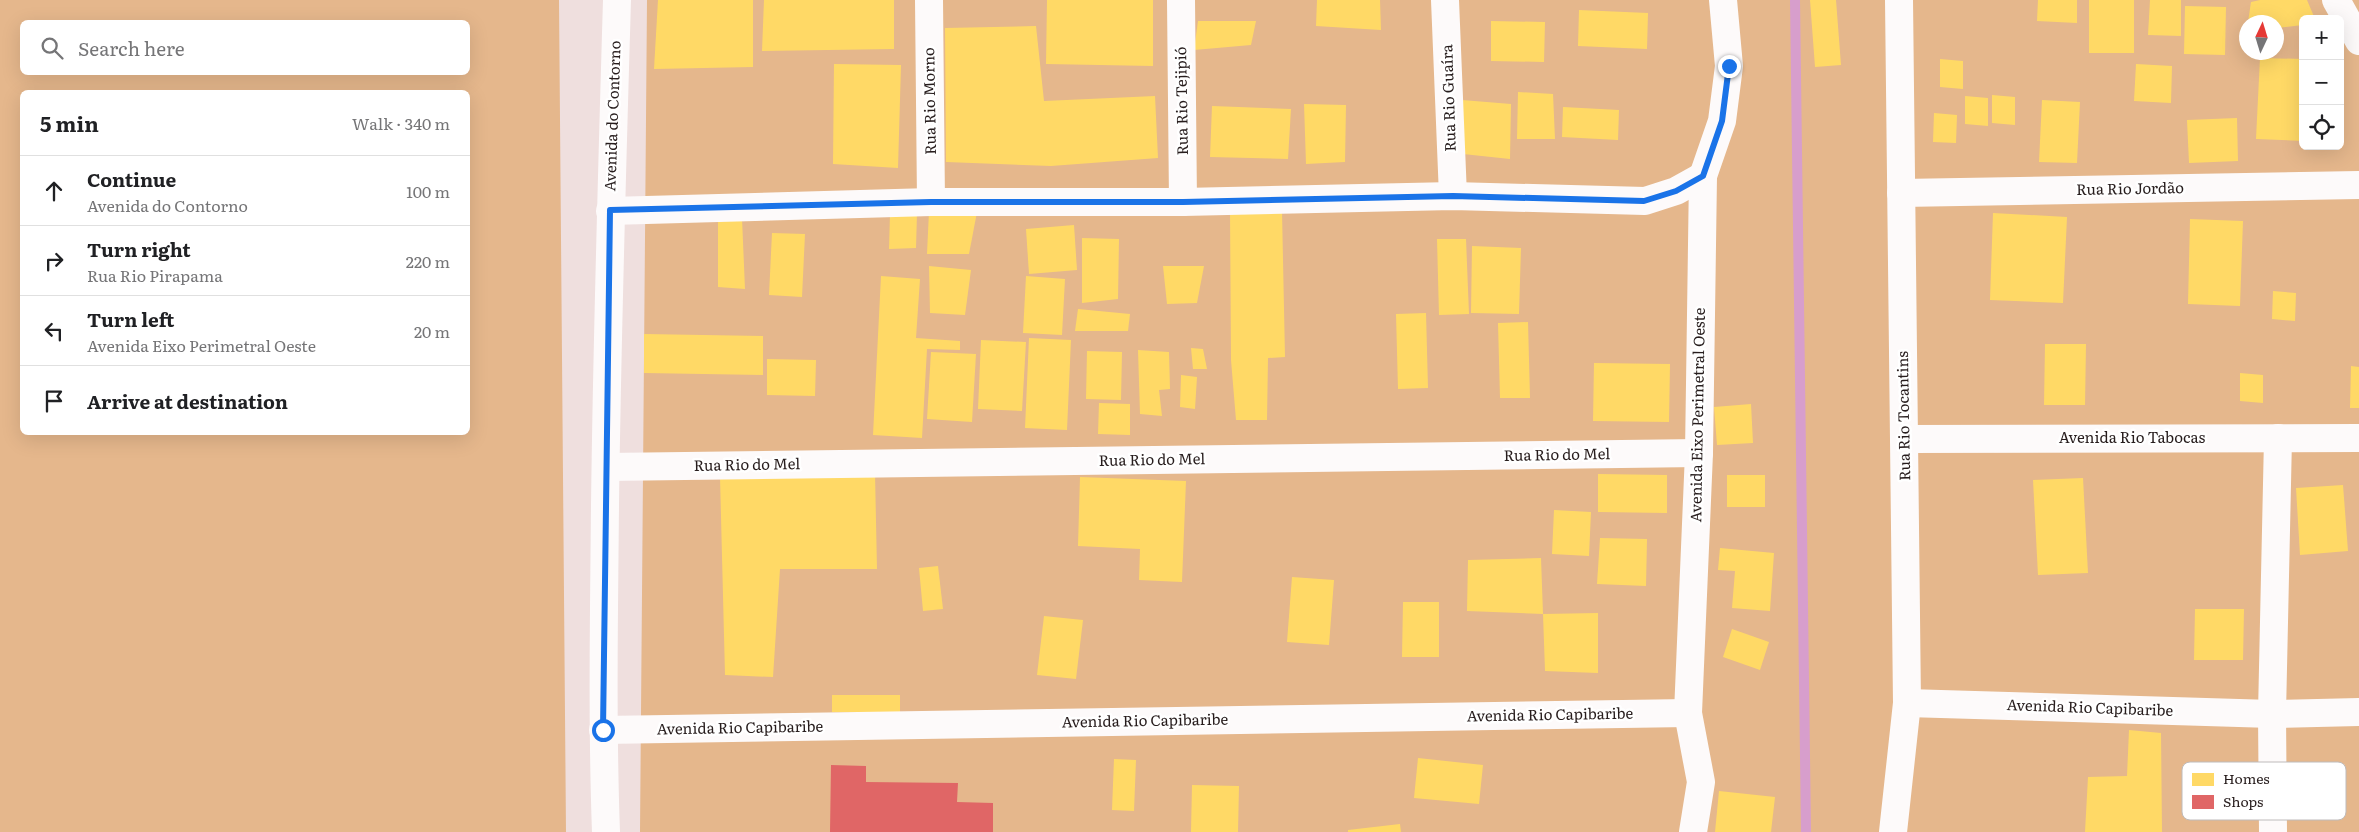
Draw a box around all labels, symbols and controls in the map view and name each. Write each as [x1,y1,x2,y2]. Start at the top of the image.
north arrow [2239,15,2284,60]
map controls [2299,15,2344,150]
button: + [2299,15,2344,60]
search box [20,20,470,75]
icon: search [38,34,66,62]
text: Search here [78,34,185,62]
street label: Avenida do Contorno [597,40,626,192]
street label: Rua Rio Guaíra [1434,43,1461,152]
street label: Rua Rio Tejipió [1168,46,1193,156]
street label: Rua Rio Morno [916,47,941,155]
route end [1718,55,1741,78]
button: − [2299,60,2344,105]
button: locate [2299,105,2344,150]
text: 5 min [40,107,99,138]
text: Walk · 340 m [352,111,450,135]
text: Continue [87,165,176,193]
street label: Rua Rio Jordão [2076,175,2184,200]
icon: ahead [40,177,68,205]
text: 100 m [406,179,450,203]
text: Avenida do Contorno [87,193,248,217]
text: Turn right [87,235,191,263]
icon: right [40,247,68,275]
text: 220 m [406,249,450,273]
text: Rua Rio Pirapama [87,263,223,287]
text: Turn left [87,305,174,333]
street label: Avenida Eixo Perimetral Oeste [1683,307,1710,523]
icon: left [40,317,68,345]
text: 20 m [414,319,450,343]
text: Avenida Eixo Perimetral Oeste [87,333,316,357]
street label: Rua Rio Tocantins [1890,351,1915,481]
icon: arrive [40,387,68,415]
text: Arrive at destination [87,387,288,415]
street label: Avenida Rio Tabocas [2059,425,2205,448]
street label: Rua Rio do Mel [1503,441,1610,466]
street label: Rua Rio do Mel [1098,446,1205,471]
street label: Rua Rio do Mel [693,451,800,476]
street label: Avenida Rio Capibaribe [2006,692,2174,721]
street label: Avenida Rio Capibaribe [1466,701,1634,726]
street label: Avenida Rio Capibaribe [1061,707,1229,732]
street label: Avenida Rio Capibaribe [656,714,824,739]
route start [592,719,615,742]
legend [2182,762,2346,820]
text: Homes [2223,768,2270,788]
text: Shops [2223,791,2263,811]

